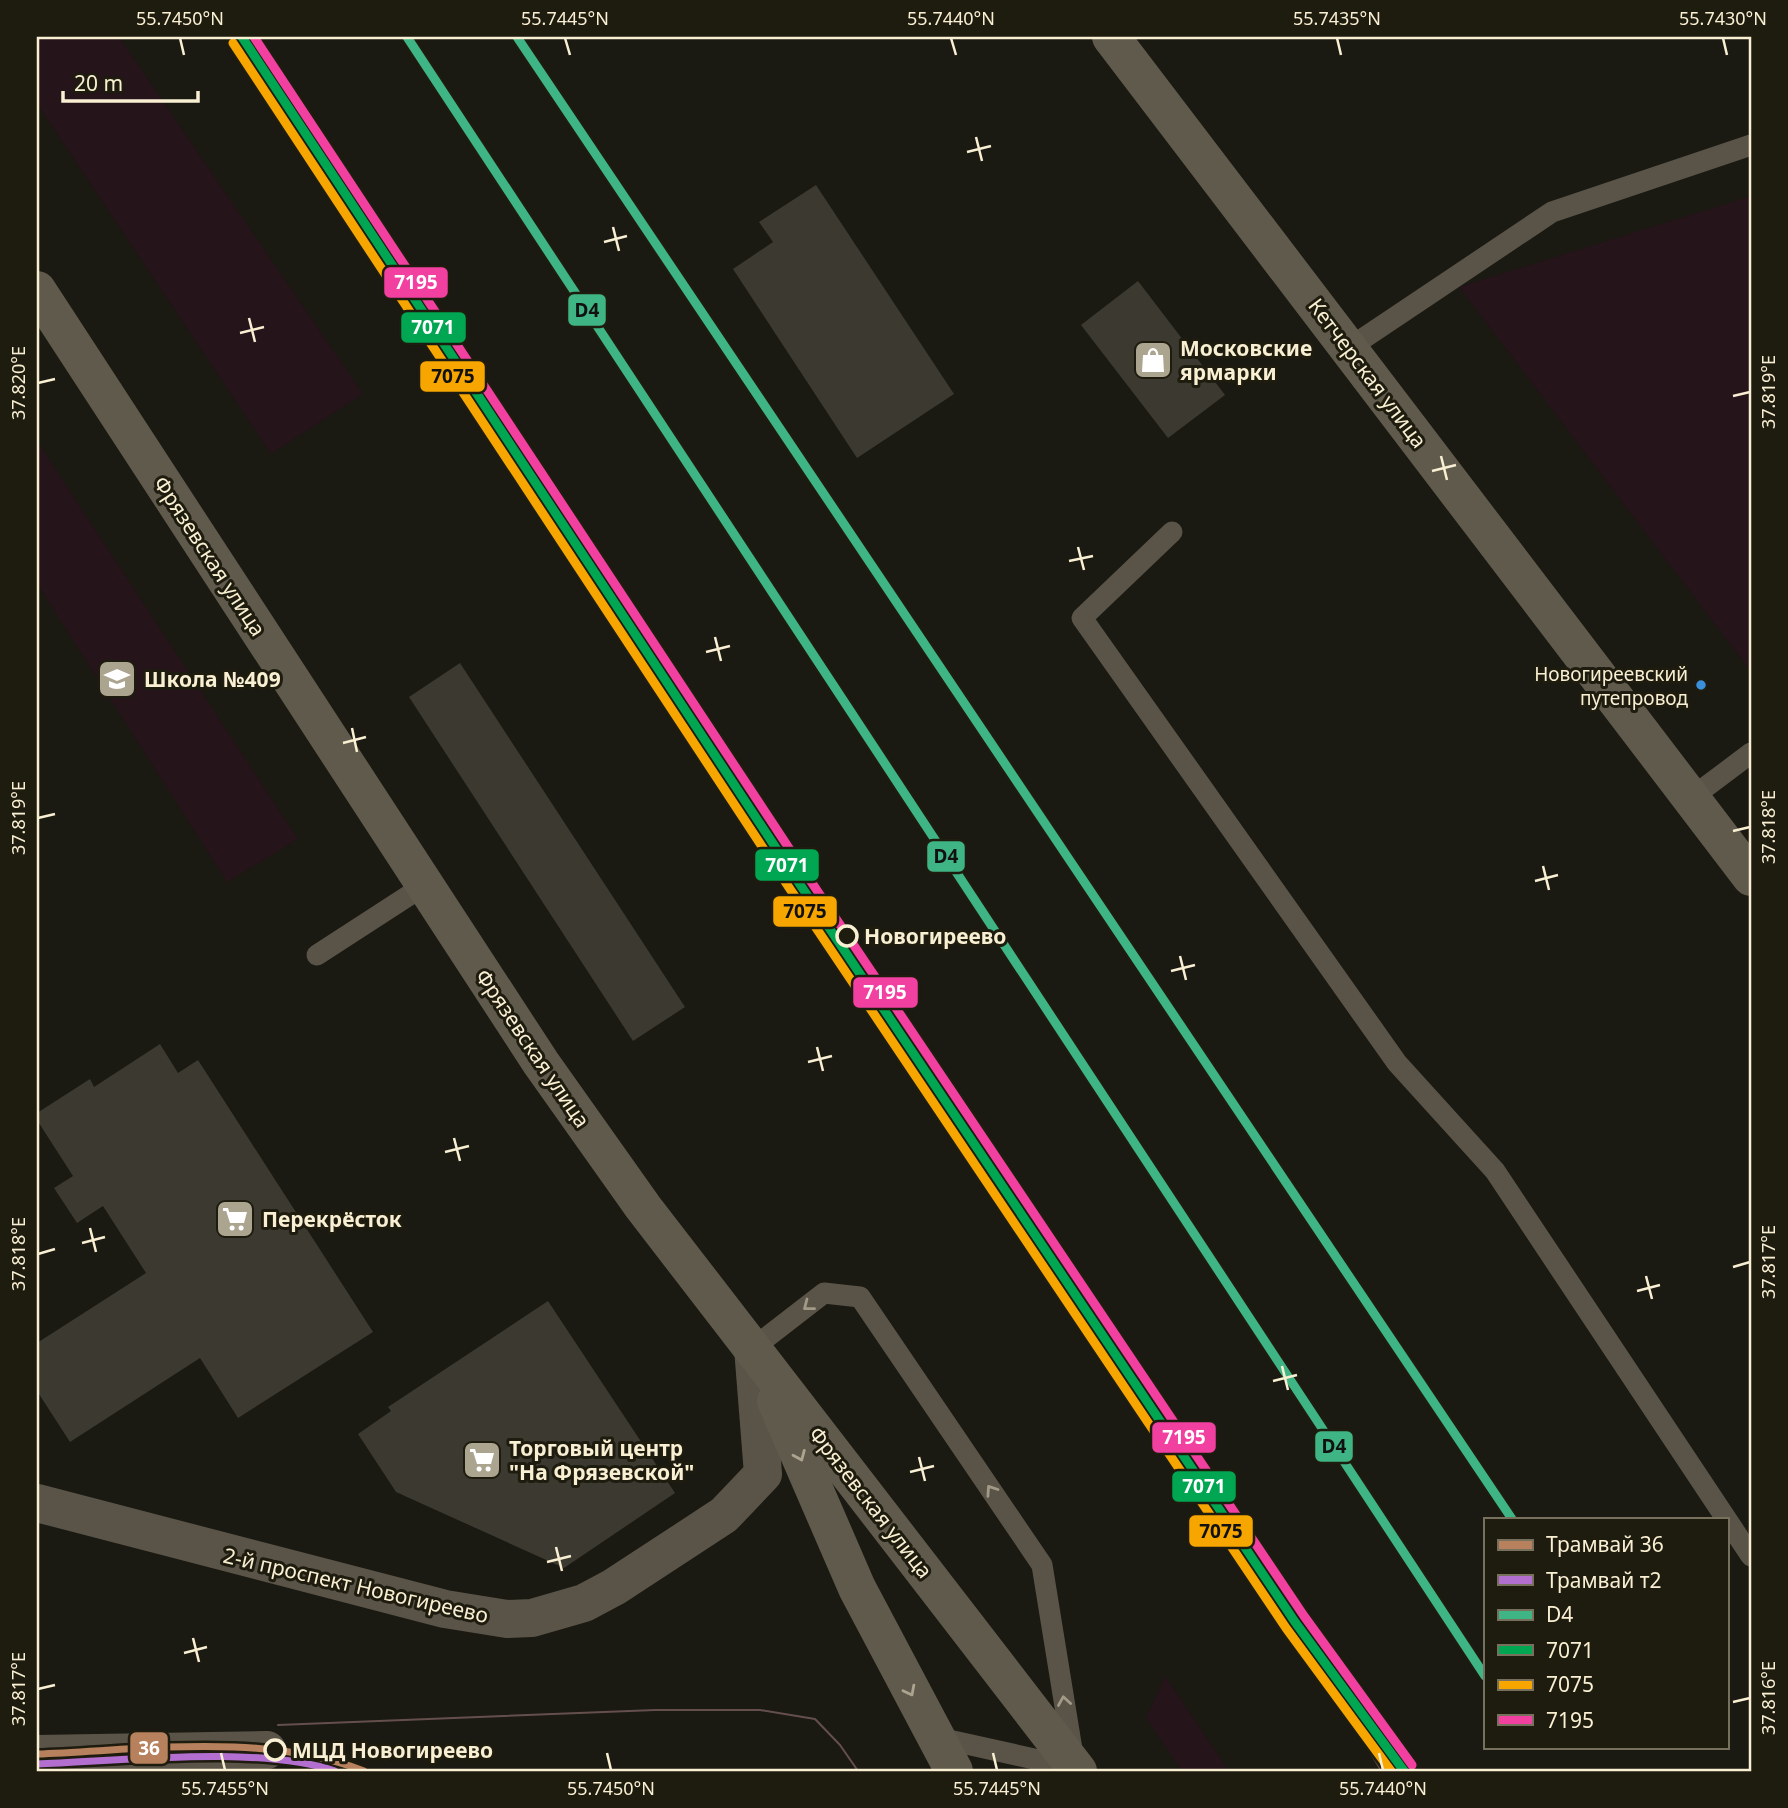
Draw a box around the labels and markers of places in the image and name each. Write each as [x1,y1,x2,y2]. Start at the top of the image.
place label: Московские ярмарки [1180,334,1312,386]
shop icon: Московские ярмарки [1132,339,1174,381]
school or university icon: Школа №409 [96,658,138,700]
place label: Новогиреевский путепровод [1534,661,1688,711]
place label: Школа №409 [144,665,281,693]
marker: Новогиреевский путепровод [1694,678,1708,692]
place label: Новогиреево [864,922,1006,950]
marker: Новогиреево [836,925,858,947]
supermarket icon: Перекрёсток [214,1198,256,1240]
place label: Перекрёсток [262,1205,402,1233]
place label: Торговый центр "На Фрязевской" [509,1434,694,1486]
supermarket icon: Торговый центр "На Фрязевской" [461,1439,503,1481]
place label: МЦД Новогиреево [292,1736,493,1764]
marker: МЦД Новогиреево [264,1739,286,1761]

